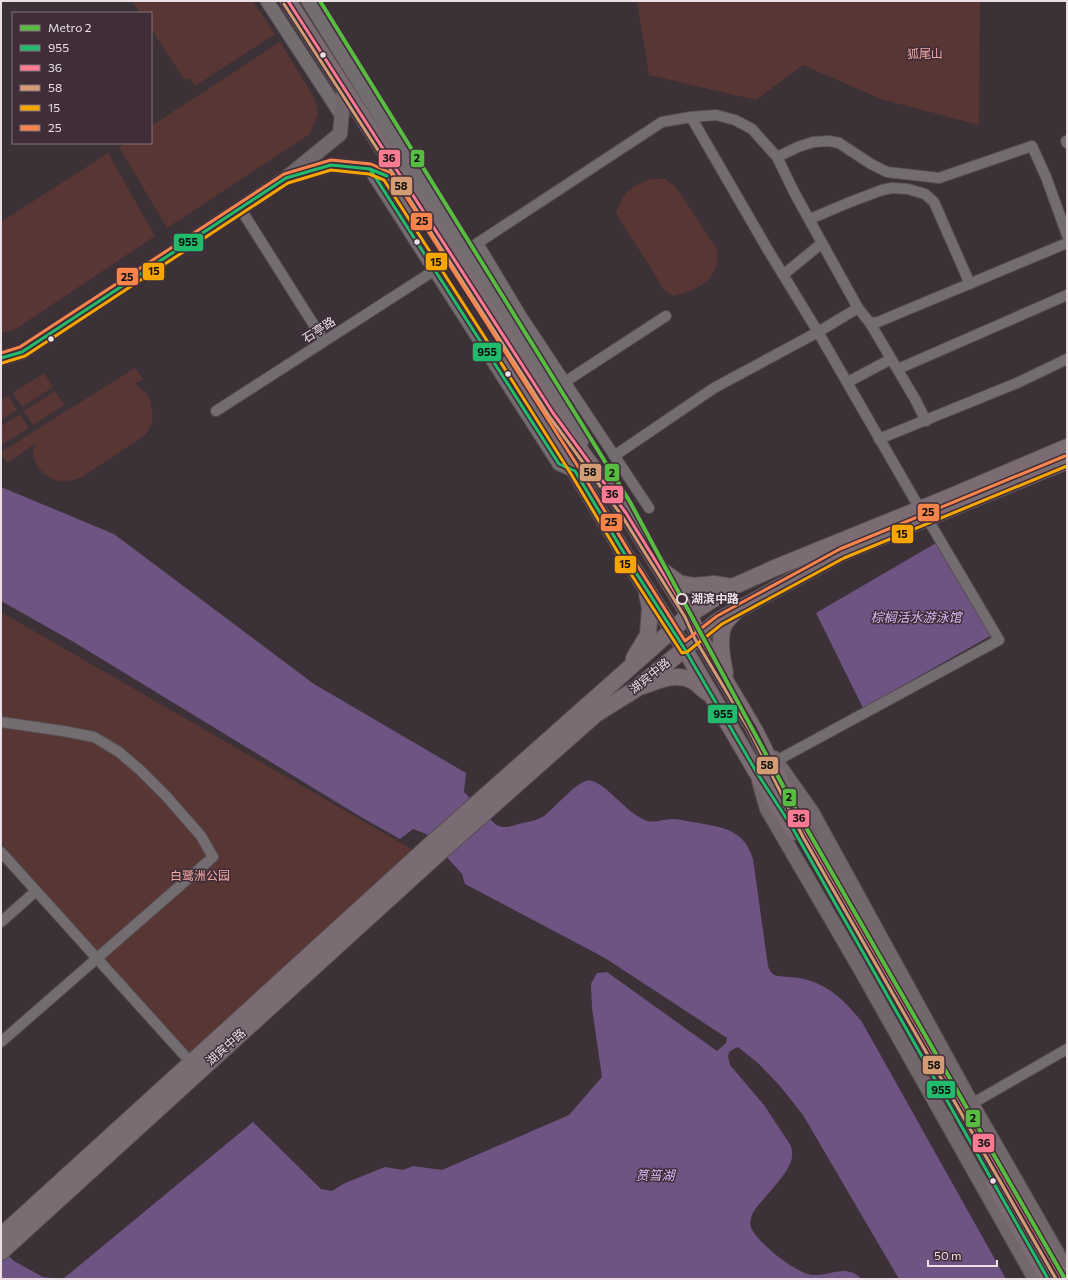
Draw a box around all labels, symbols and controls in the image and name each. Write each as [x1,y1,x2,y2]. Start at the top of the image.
legend [12,12,152,144]
text: Metro 2 [48,20,92,34]
text: 955 [48,40,69,54]
park label: 狐尾山 [907,46,943,60]
unlabelled marker [318,50,328,60]
text: 36 [48,60,62,74]
text: 58 [48,80,62,94]
text: 15 [48,100,60,114]
text: 25 [48,120,62,134]
line badge: 36 [378,149,401,168]
line badge: 2 [410,149,425,168]
text: 36 [382,151,396,164]
text: 2 [414,151,420,164]
line badge: 58 [390,176,413,196]
text: 58 [394,179,408,192]
line badge: 25 [410,212,433,231]
text: 25 [416,214,428,227]
line badge: 955 [173,233,204,252]
text: 955 [178,235,198,248]
unlabelled marker [412,237,422,247]
line badge: 15 [425,252,448,271]
text: 15 [430,255,442,268]
line badge: 15 [142,262,165,281]
text: 15 [148,264,160,277]
line badge: 25 [116,267,139,286]
text: 25 [121,270,133,283]
street label: 石亭路 [300,313,337,345]
unlabelled marker [46,334,56,344]
line badge: 955 [472,342,502,362]
text: 955 [477,345,497,358]
unlabelled marker [503,369,513,379]
line badge: 58 [579,463,602,482]
line badge: 2 [604,463,620,482]
text: 58 [583,465,597,478]
text: 2 [609,466,615,479]
line badge: 36 [601,485,624,504]
text: 36 [605,487,619,500]
line badge: 25 [917,503,940,522]
text: 25 [922,505,934,518]
line badge: 25 [600,513,623,532]
text: 25 [605,515,617,528]
line badge: 15 [891,524,914,544]
text: 15 [896,527,908,540]
line badge: 15 [614,555,637,574]
text: 15 [619,557,631,570]
place label: 湖滨中路 [691,591,739,605]
marker: 湖滨中路 [676,593,688,605]
water label: 棕榈活水游泳馆 [870,609,963,625]
street label: 湖宾中路 [626,655,672,696]
line badge: 955 [707,704,738,724]
text: 955 [713,707,733,720]
line badge: 58 [756,756,779,775]
text: 58 [760,758,774,771]
line badge: 2 [782,788,797,807]
text: 2 [786,790,792,803]
line badge: 36 [787,809,810,828]
text: 36 [792,811,806,824]
park label: 白鹭洲公园 [170,868,230,882]
street label: 湖宾中路 [203,1025,248,1068]
line badge: 58 [922,1055,945,1075]
text: 58 [927,1058,941,1071]
line badge: 955 [926,1080,956,1099]
text: 955 [931,1083,951,1096]
line badge: 2 [965,1109,981,1128]
text: 2 [970,1111,976,1124]
line badge: 36 [972,1133,995,1153]
text: 36 [977,1136,991,1149]
water label: 筼筜湖 [635,1167,676,1183]
unlabelled marker [988,1176,998,1186]
scale bar [928,1242,997,1268]
text: 50 m [934,1248,962,1262]

